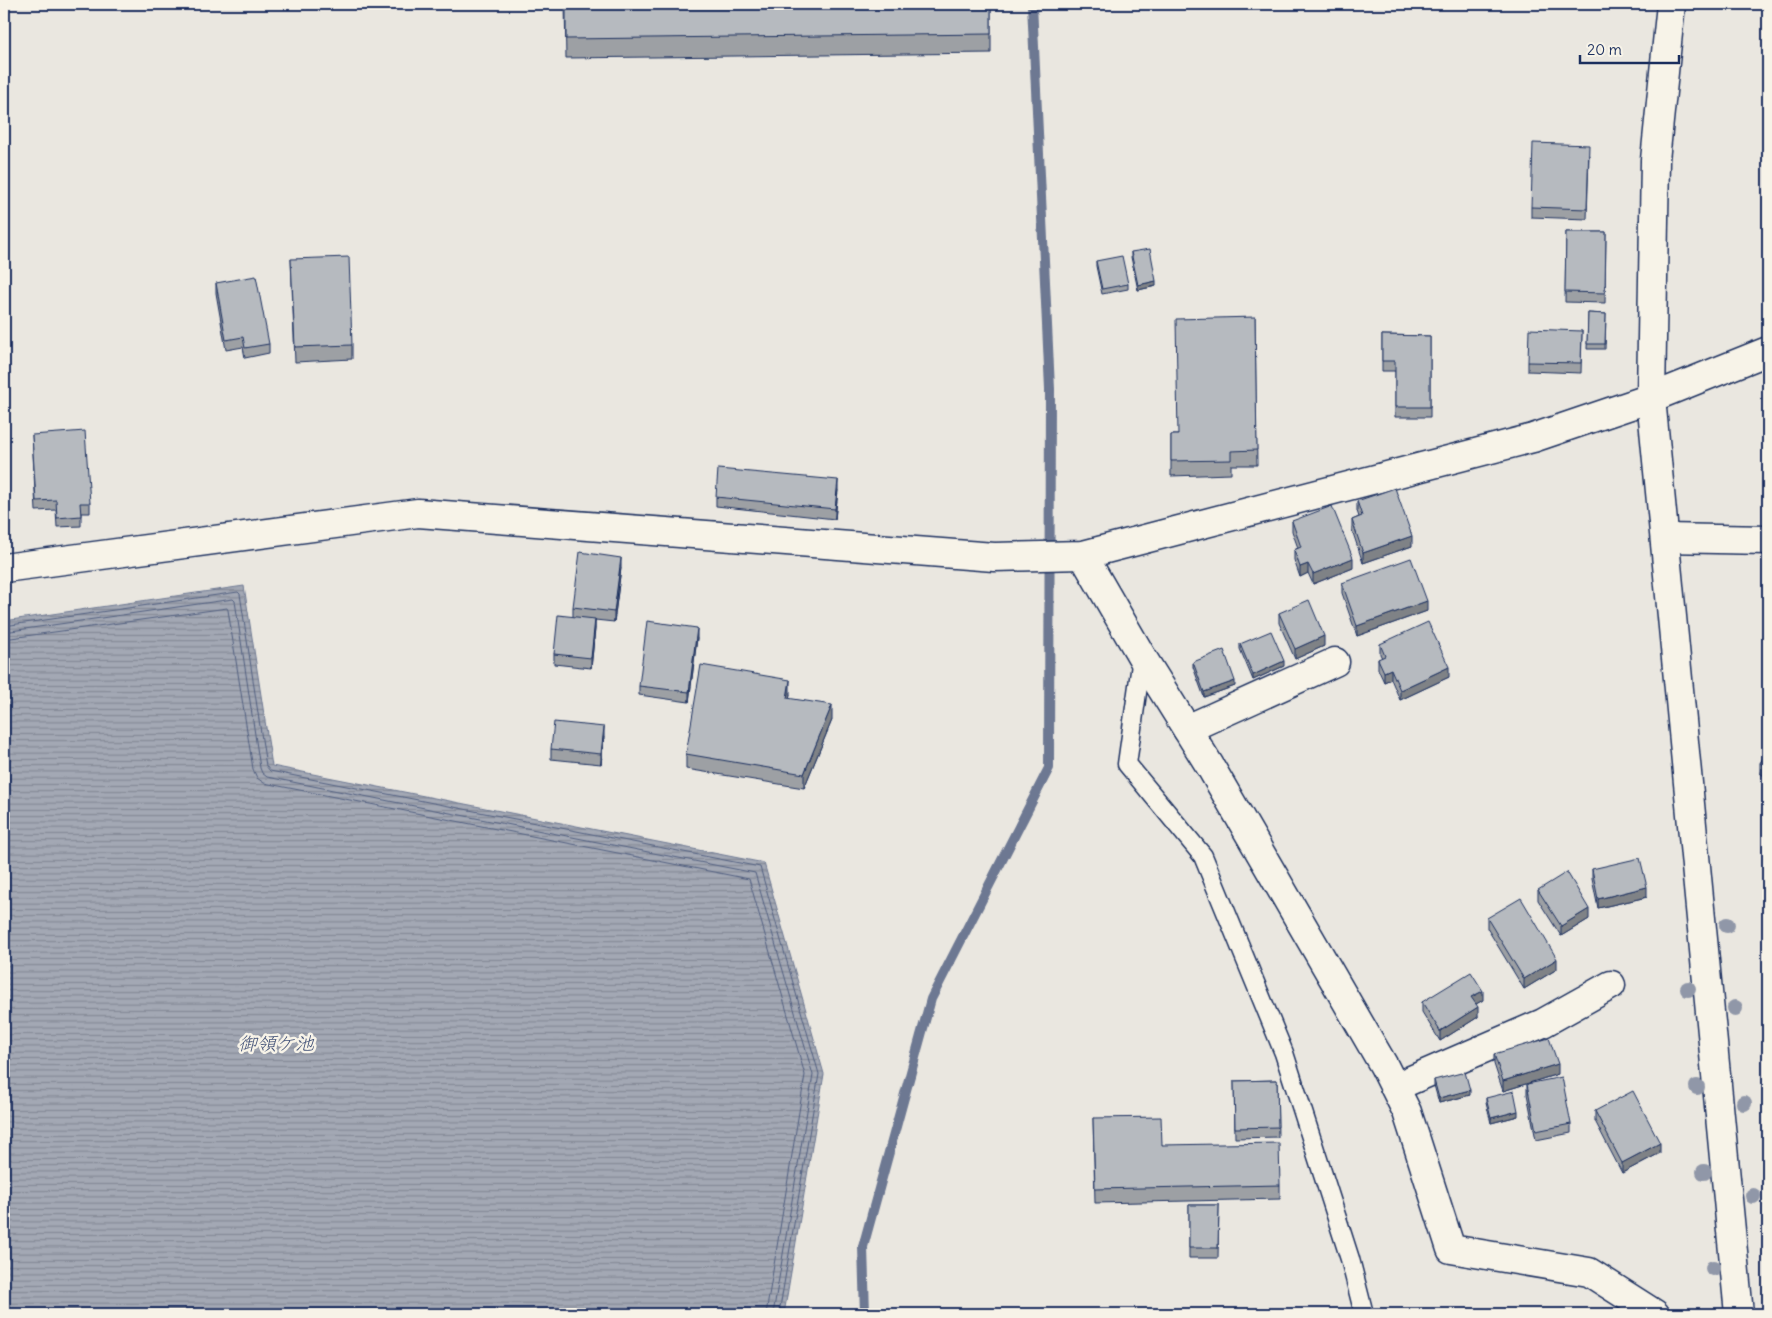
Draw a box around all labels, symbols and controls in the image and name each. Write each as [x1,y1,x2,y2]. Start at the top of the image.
scale bar [1580,32,1678,64]
text: 20 m [1587,40,1622,59]
water label: 御領ケ池 [238,1031,315,1055]

